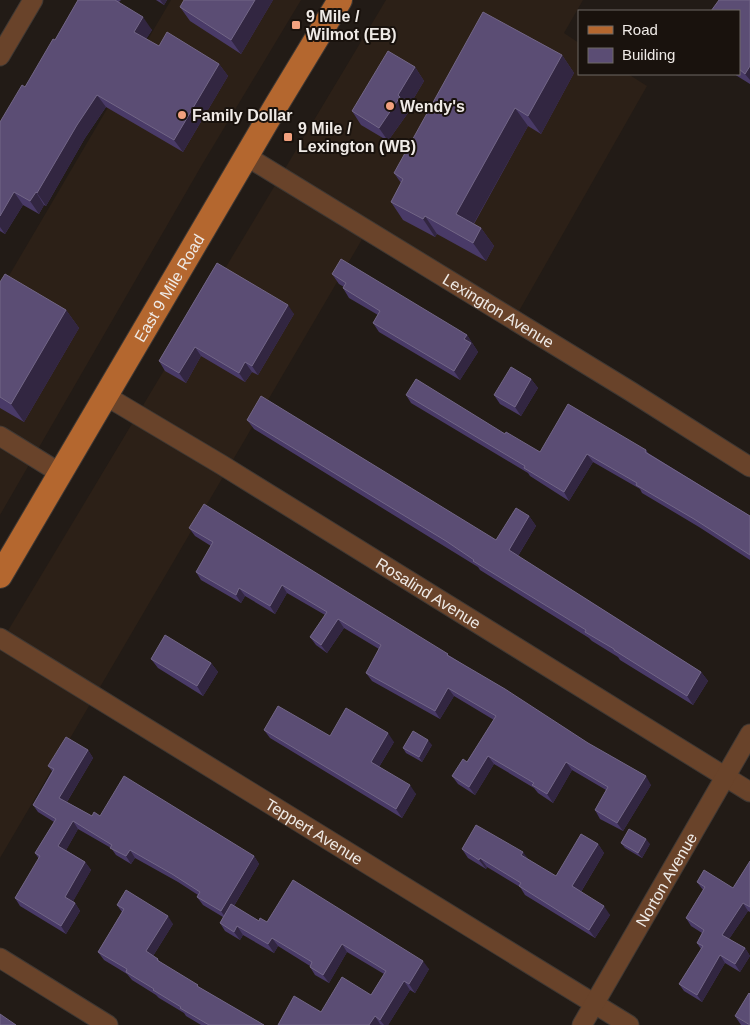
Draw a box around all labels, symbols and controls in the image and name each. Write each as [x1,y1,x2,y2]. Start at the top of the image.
place label: 9 Mile / Wilmot (EB) [306,8,397,43]
legend [578,10,740,75]
marker: 9 Mile / Wilmot (EB) [290,19,302,31]
text: Road [622,21,658,38]
text: Building [622,46,675,63]
place label: Wendy's [400,98,465,115]
marker: Wendy's [384,100,396,112]
place label: Family Dollar [192,107,292,124]
marker: Family Dollar [176,109,188,121]
place label: 9 Mile / Lexington (WB) [298,120,416,155]
marker: 9 Mile / Lexington (WB) [282,131,294,143]
street label: East 9 Mile Road [131,231,208,345]
street label: Lexington Avenue [440,271,557,351]
street label: Rosalind Avenue [373,555,484,632]
street label: Teppert Avenue [262,795,366,868]
street label: Norton Avenue [633,830,700,930]

